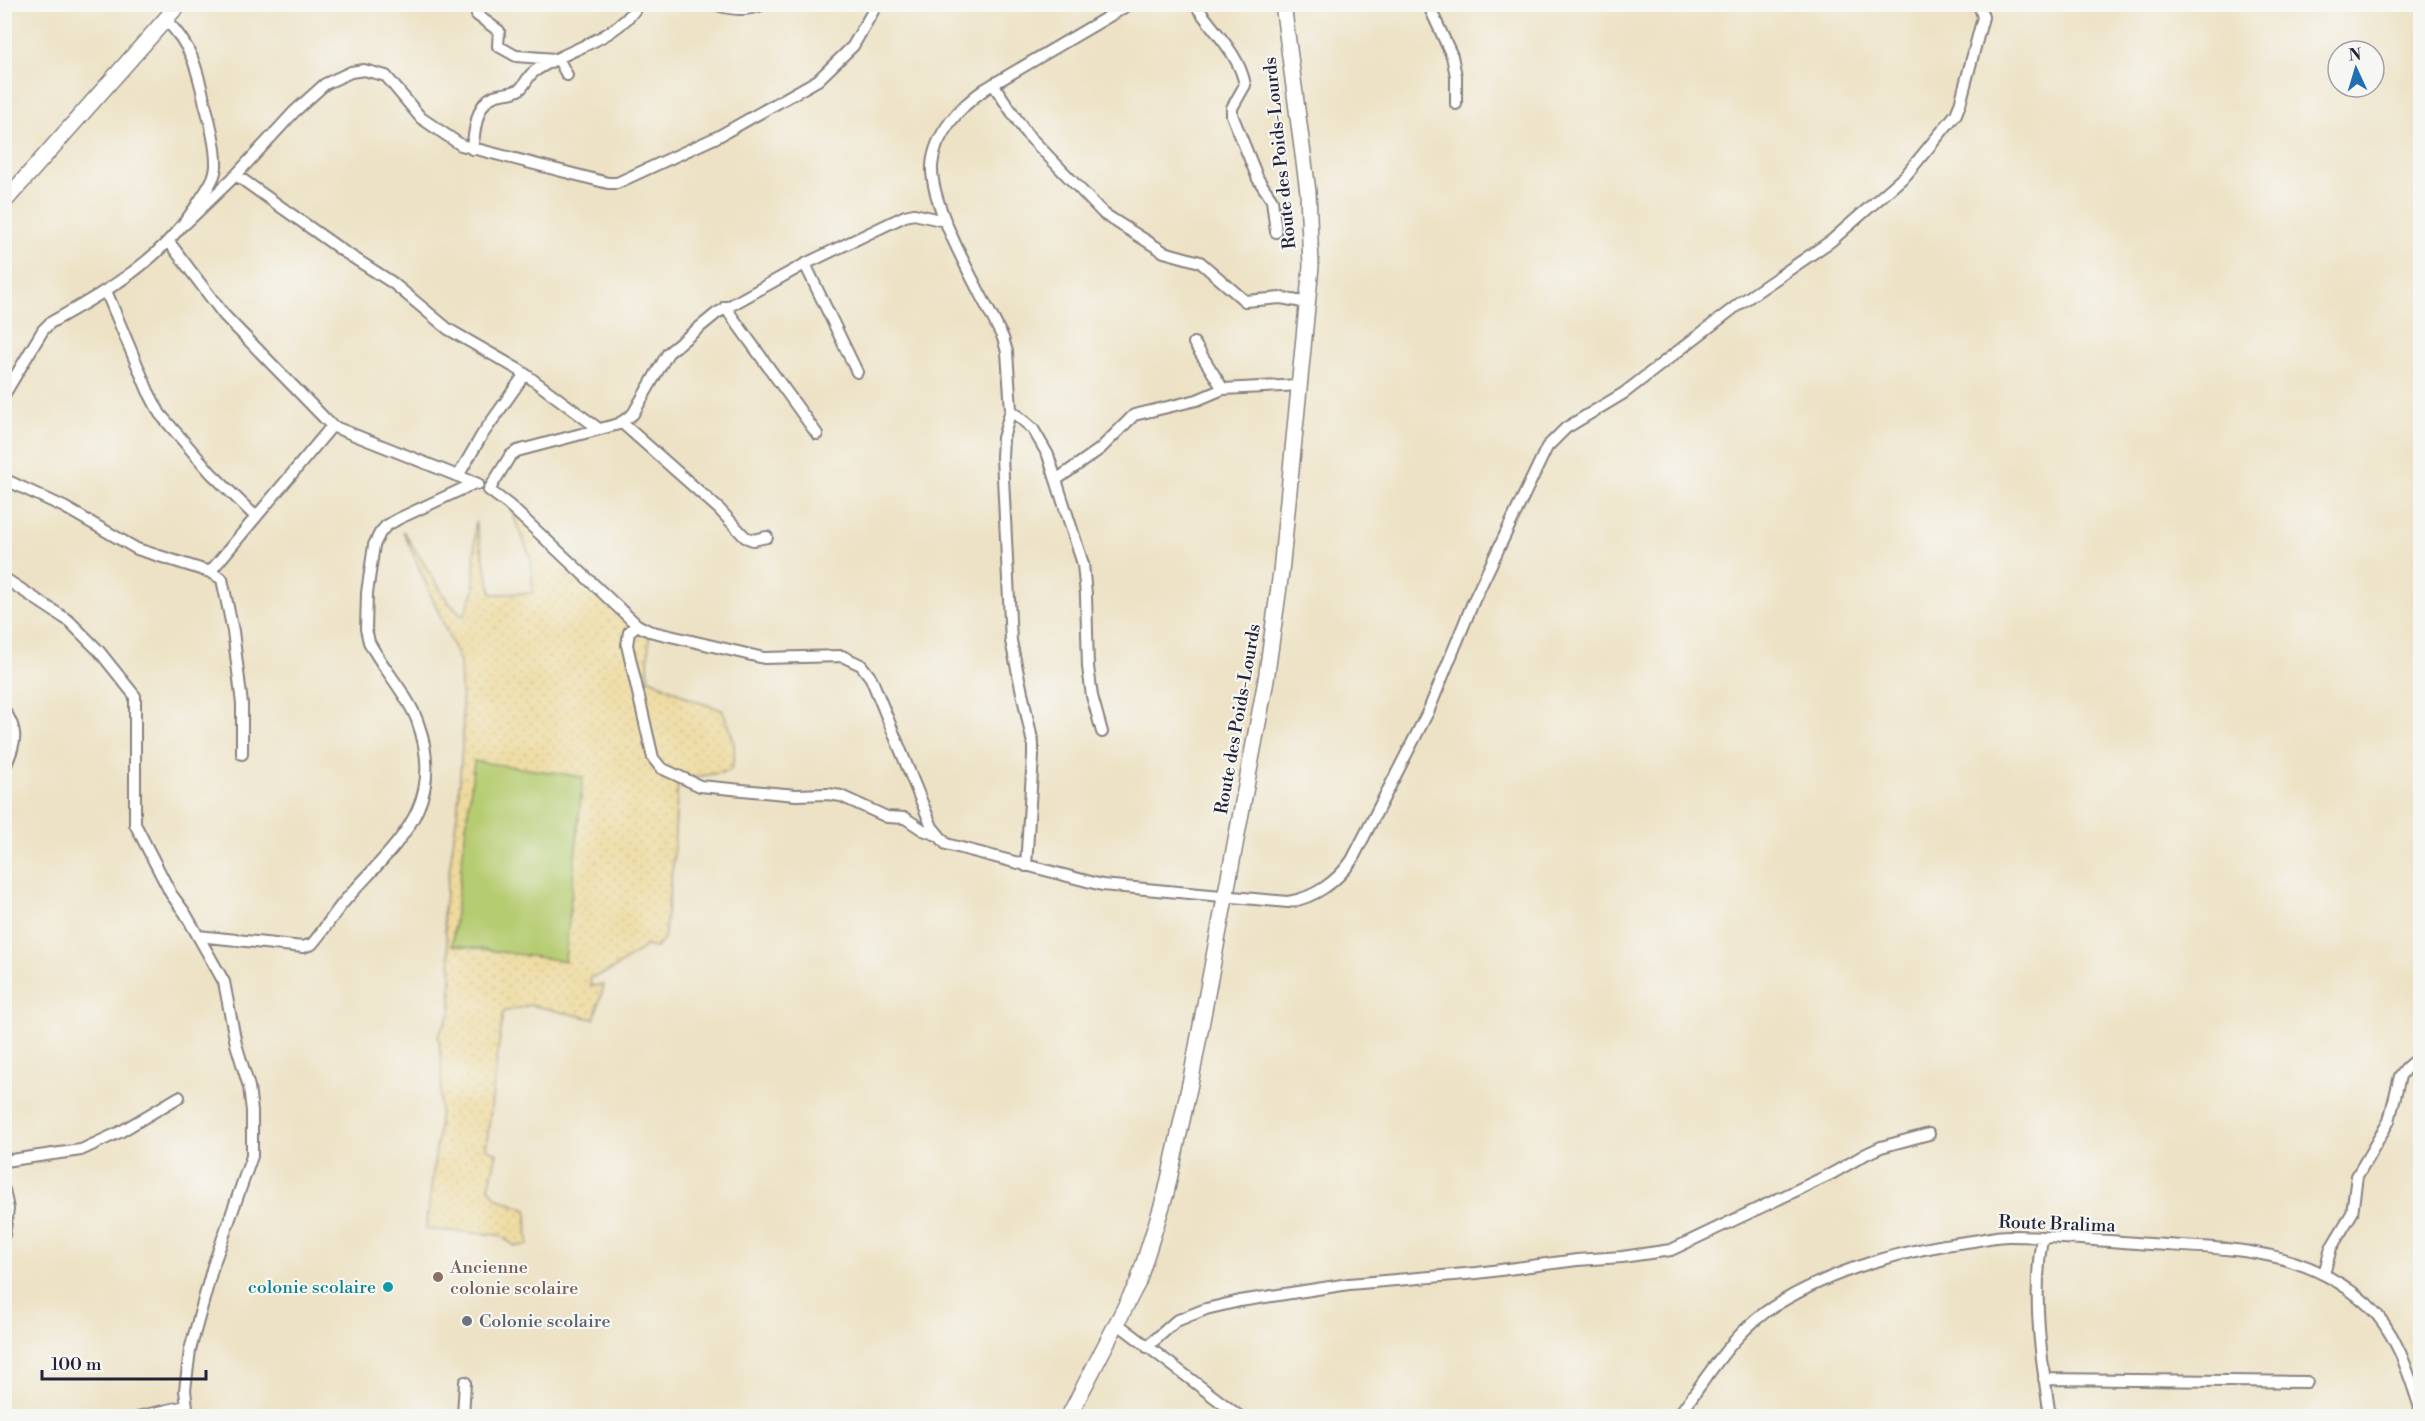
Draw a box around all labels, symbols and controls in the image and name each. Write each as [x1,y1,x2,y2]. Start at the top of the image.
north arrow [2326,39,2386,99]
text: N [2348,45,2362,65]
street label: Route des Poids-Lourds [1258,56,1302,250]
street label: Route des Poids-Lourds [1210,622,1266,816]
street label: Route Bralima [1998,1210,2117,1238]
place label: Ancienne colonie scolaire [449,1256,578,1300]
marker: Ancienne colonie scolaire [431,1270,445,1284]
place label: colonie scolaire [248,1276,376,1299]
marker: colonie scolaire [381,1280,395,1294]
place label: Colonie scolaire [479,1310,611,1333]
marker: Colonie scolaire [460,1314,474,1328]
scale bar [42,1343,206,1381]
text: 100 m [51,1353,102,1376]

